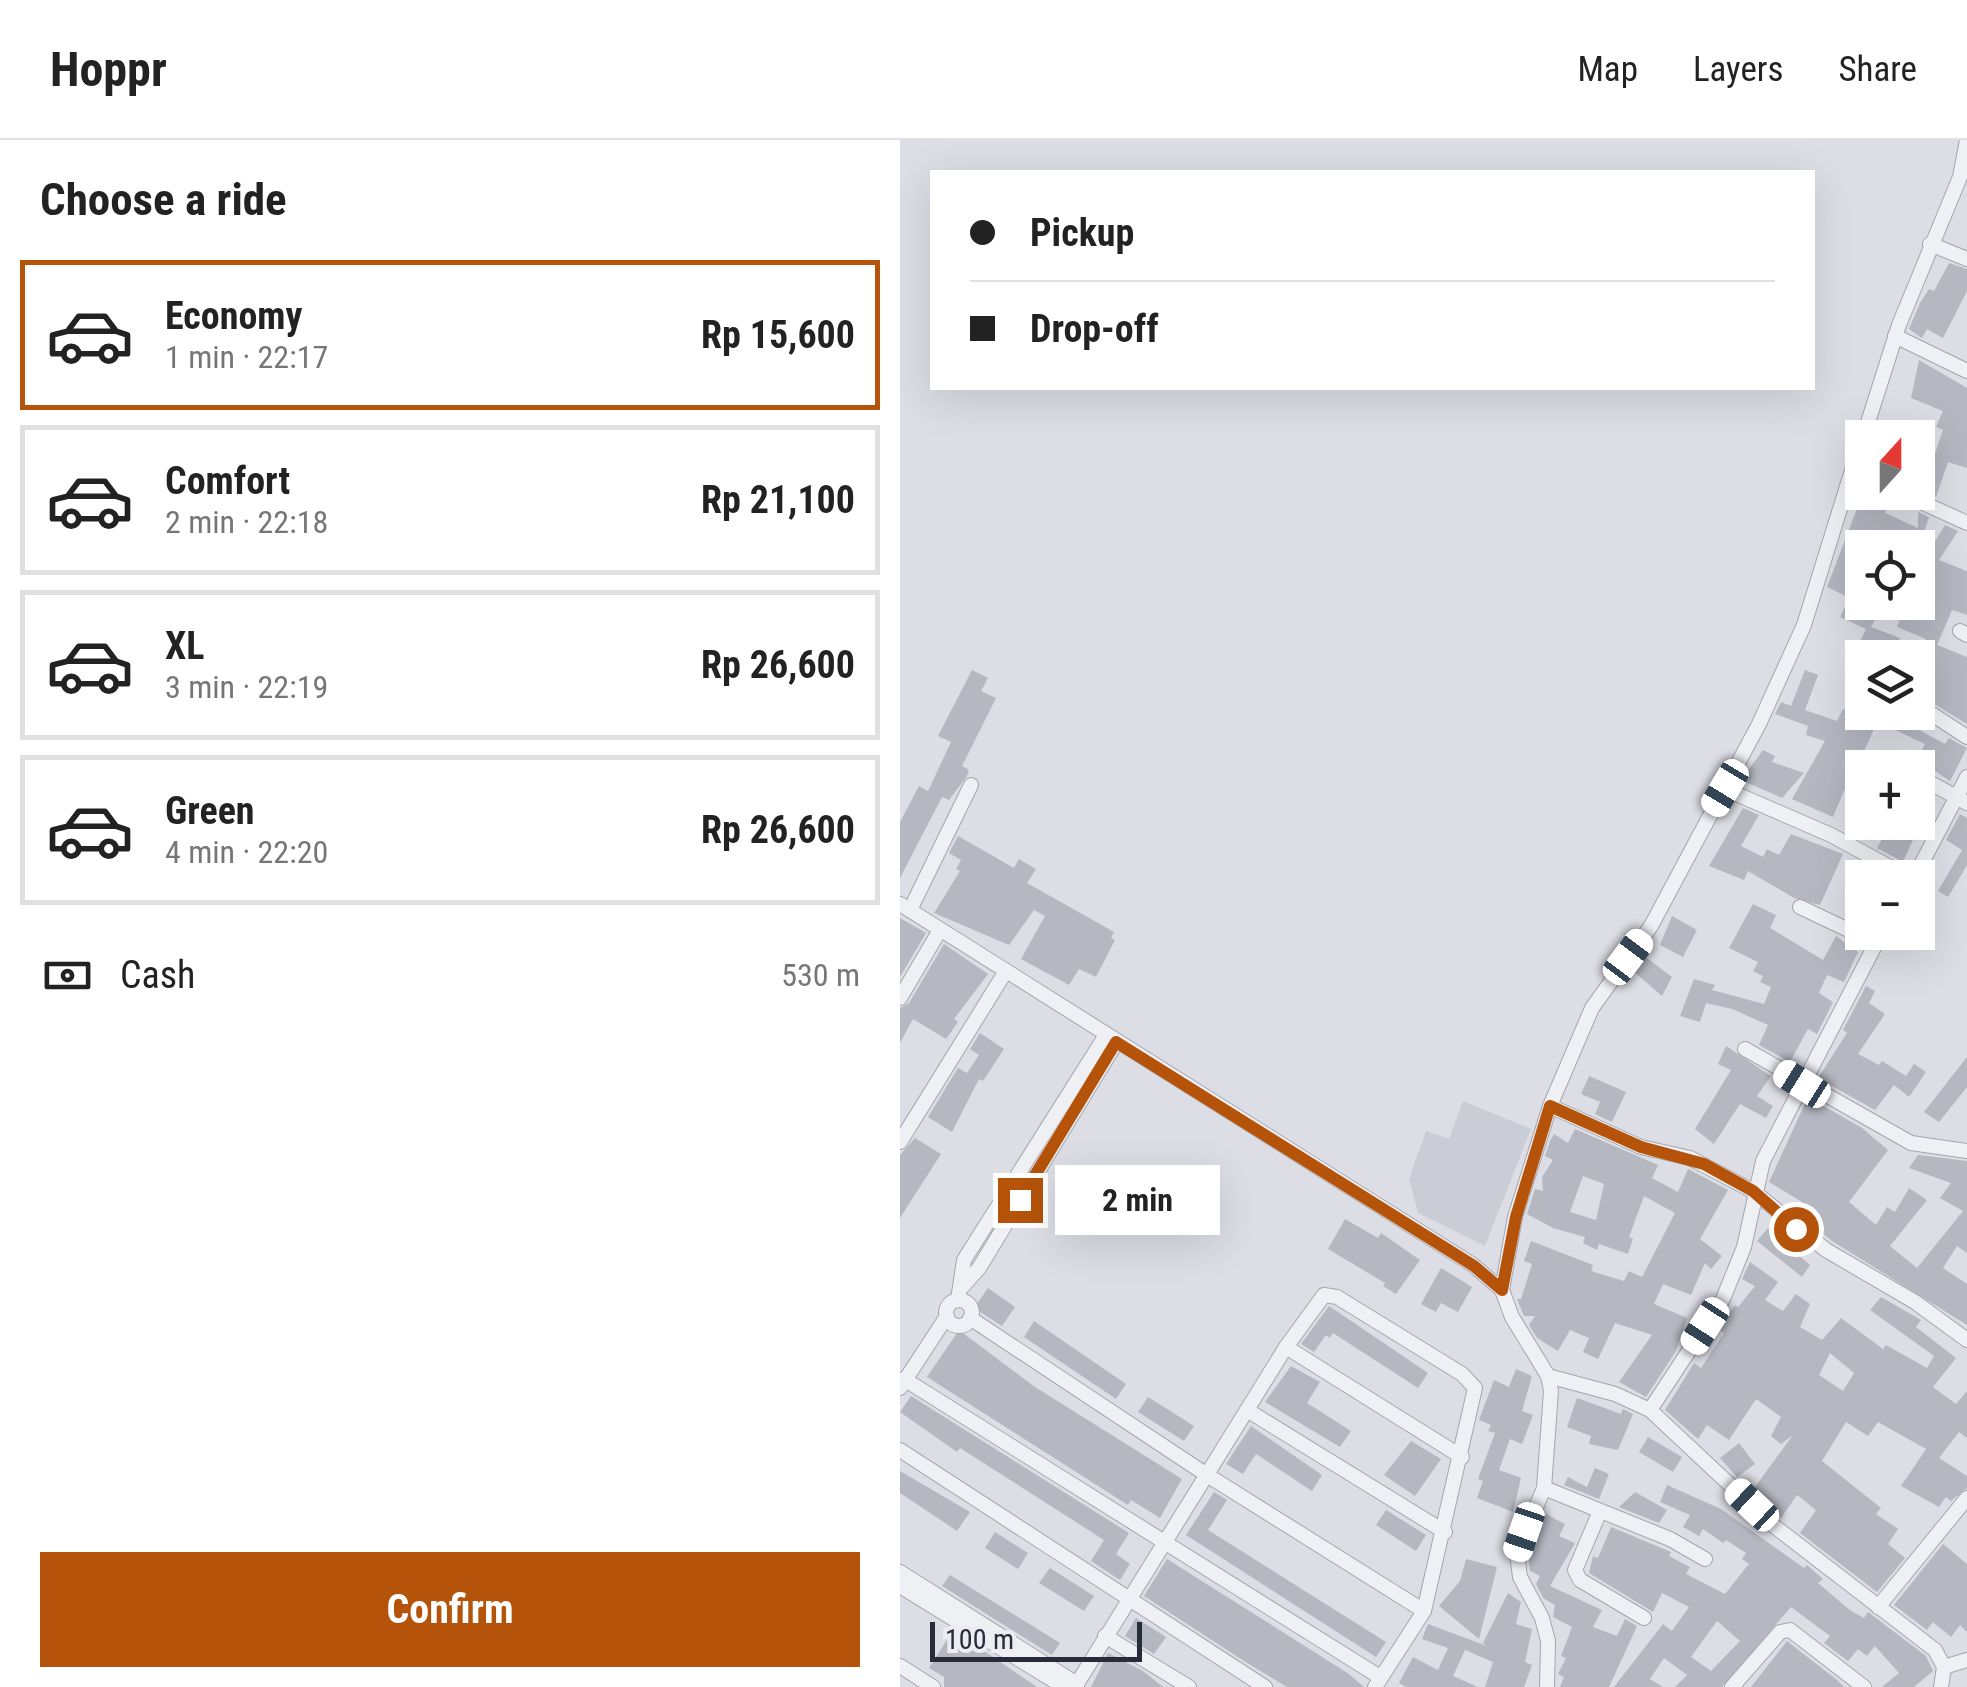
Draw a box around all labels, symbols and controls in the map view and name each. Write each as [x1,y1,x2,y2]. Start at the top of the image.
text: Hoppr [50,41,167,98]
text: Map [1577,49,1638,90]
text: Layers [1693,49,1783,90]
text: Share [1838,49,1917,90]
text: Choose a ride [40,173,287,226]
text: Pickup [1030,211,1134,255]
icon: car [45,290,135,380]
text: Economy [165,294,302,338]
text: Drop-off [1030,307,1159,351]
text: Rp 15,600 [701,313,855,357]
text: 1 min · 22:17 [165,338,328,376]
north arrow [1845,420,1935,510]
map controls [1845,420,1935,950]
icon: car [45,455,135,545]
text: Comfort [165,459,290,503]
text: Rp 21,100 [701,478,855,522]
text: 2 min · 22:18 [165,503,328,541]
button: locate [1845,530,1935,620]
icon: car [45,620,135,710]
text: XL [165,624,204,668]
button: layers [1845,640,1935,730]
text: Rp 26,600 [701,643,855,687]
text: 3 min · 22:19 [165,668,328,706]
button: + [1845,750,1935,840]
car [1697,755,1753,821]
icon: car [45,785,135,875]
text: Green [165,789,255,833]
text: Rp 26,600 [701,808,855,852]
text: 4 min · 22:20 [165,833,328,871]
button: − [1845,860,1935,950]
car [1598,924,1658,990]
icon: cash [40,948,95,1003]
text: Cash [120,953,195,997]
text: 530 m [781,956,860,994]
car [1769,1055,1835,1113]
callout: 2 min [1055,1165,1220,1235]
route end [998,1178,1043,1223]
text: 2 min [1102,1181,1173,1219]
route start [1774,1207,1819,1252]
car [1676,1293,1734,1359]
car [1720,1474,1784,1536]
car [1500,1499,1548,1565]
button: Confirm [40,1552,860,1667]
scale bar [930,1617,1142,1662]
text: 100 m [945,1623,1014,1656]

